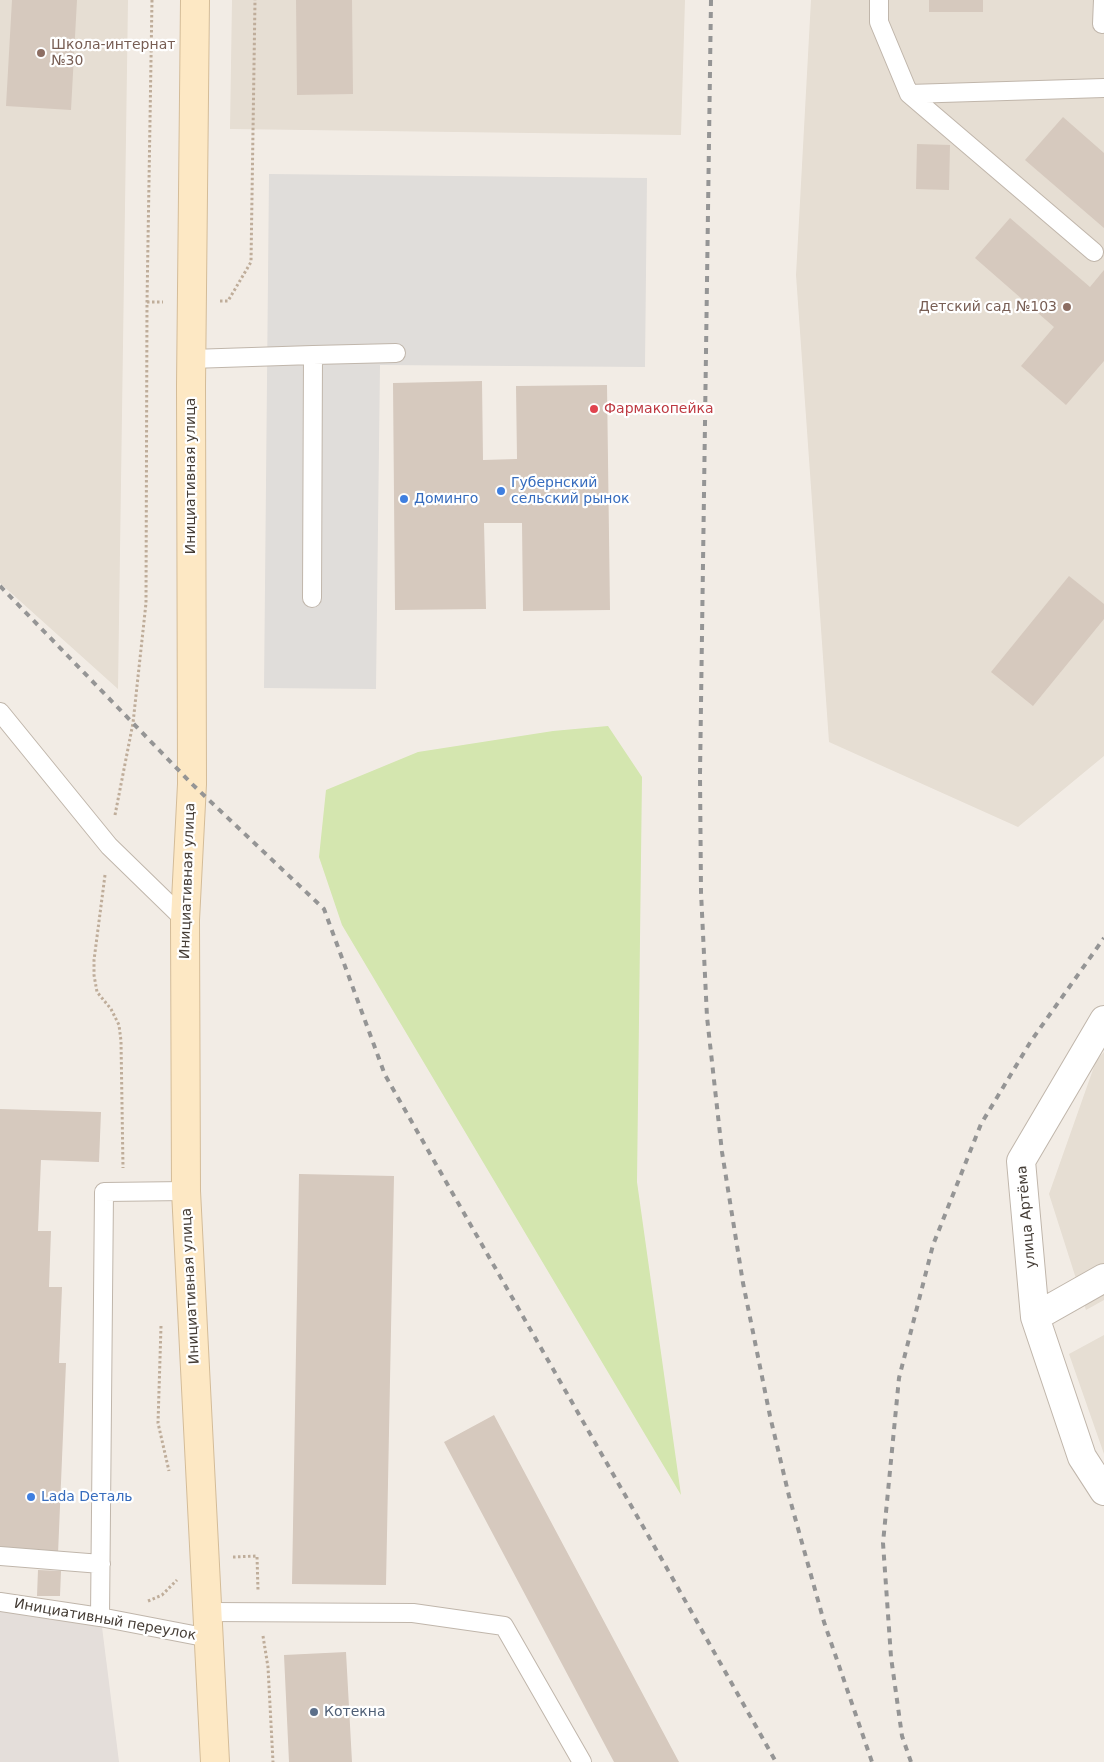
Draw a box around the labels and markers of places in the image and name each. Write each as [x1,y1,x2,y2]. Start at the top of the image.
place label: Школа-интернат №30 [51,37,175,70]
marker: Школа-интернат №30 [35,47,47,59]
place label: Детский сад №103 [919,299,1057,315]
marker: Детский сад №103 [1061,301,1073,313]
place label: Фармакопейка [604,401,714,417]
marker: Фармакопейка [588,403,600,415]
place label: Губернский сельский рынок [511,475,629,508]
marker: Губернский сельский рынок [495,485,507,497]
place label: Доминго [414,491,478,507]
marker: Доминго [398,493,410,505]
place label: Lada Dеталь [41,1489,133,1505]
marker: Lada Dеталь [25,1491,37,1503]
place label: Котекна [324,1704,385,1720]
marker: Котекна [308,1706,320,1718]

